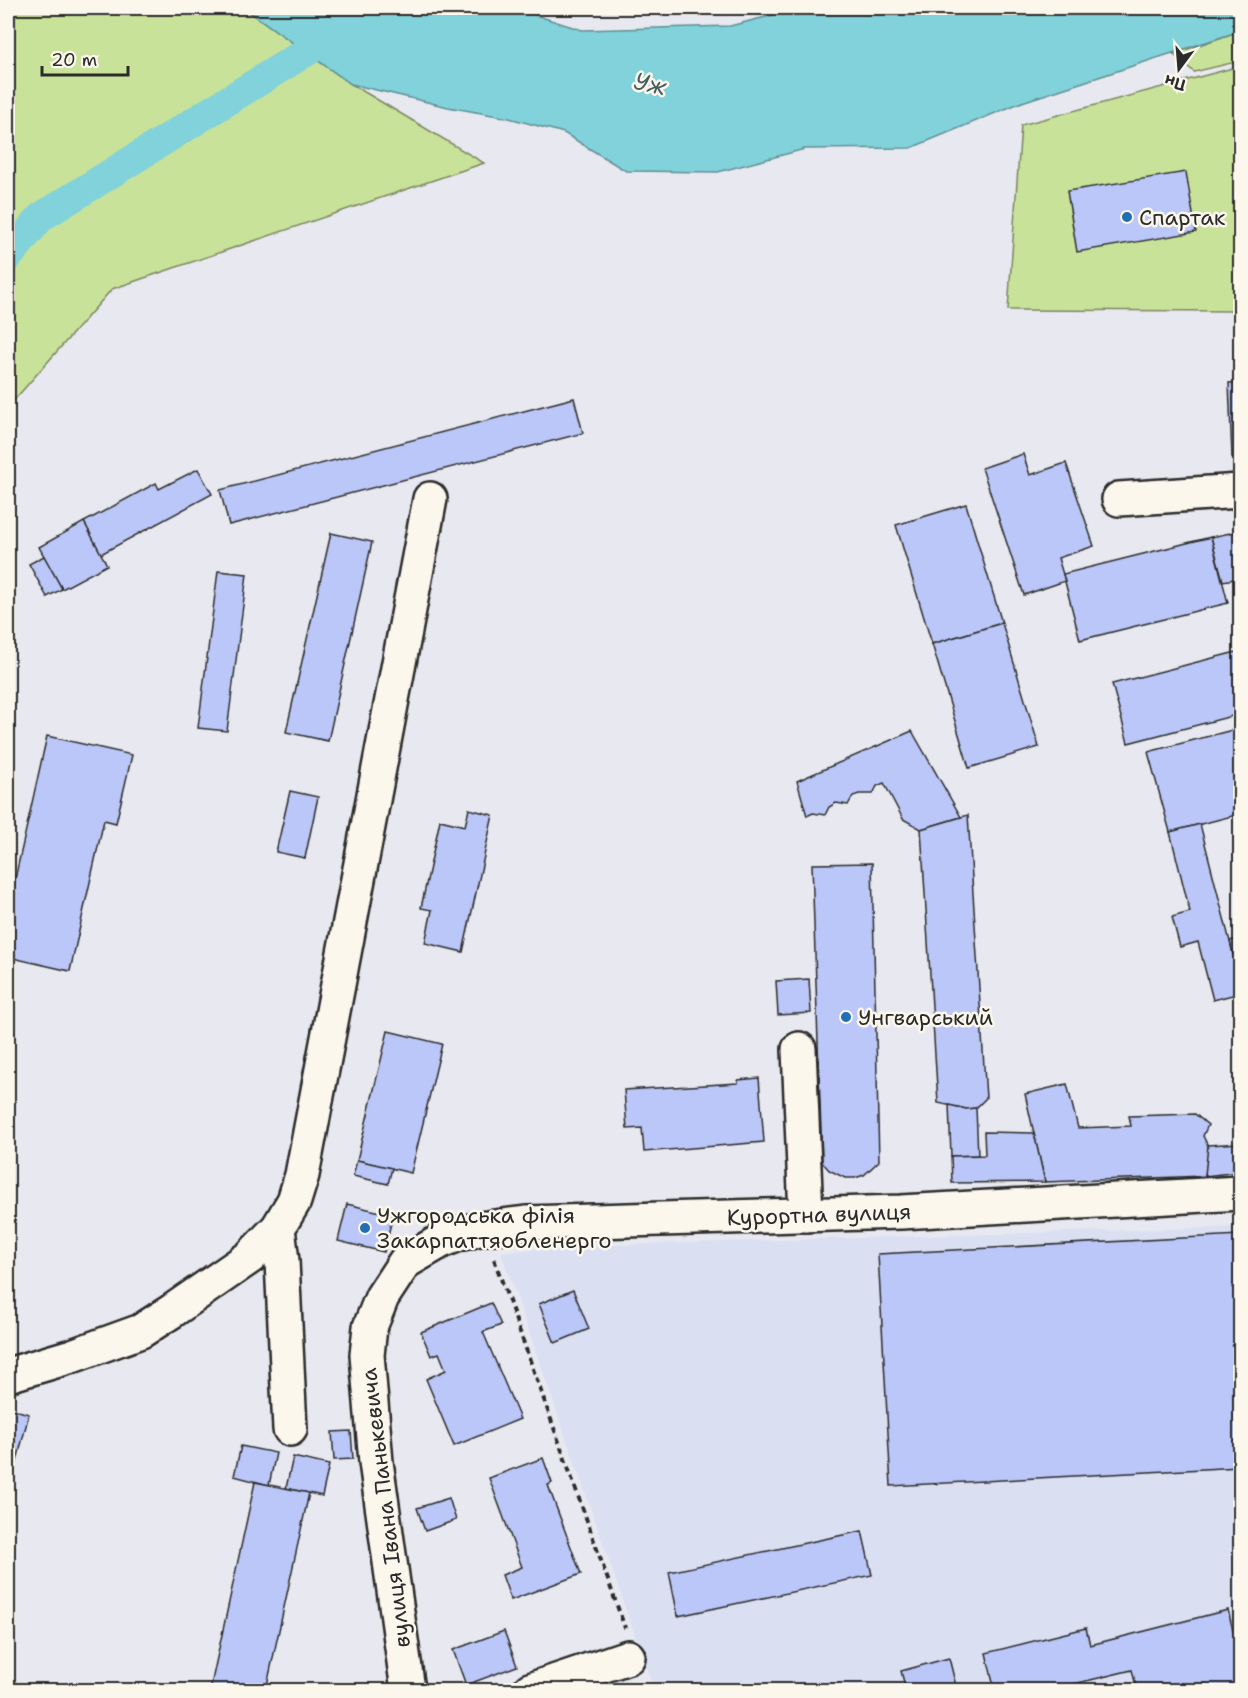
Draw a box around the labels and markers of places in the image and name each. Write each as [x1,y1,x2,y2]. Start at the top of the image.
place label: Спартак [1139,203,1226,232]
marker: Спартак [1120,210,1134,224]
place label: Унгварський [858,1003,993,1032]
marker: Унгварський [839,1010,853,1024]
place label: Ужгородська філія Закарпаттяобленерго [377,1201,612,1255]
marker: Ужгородська філія Закарпаттяобленерго [358,1221,372,1235]

